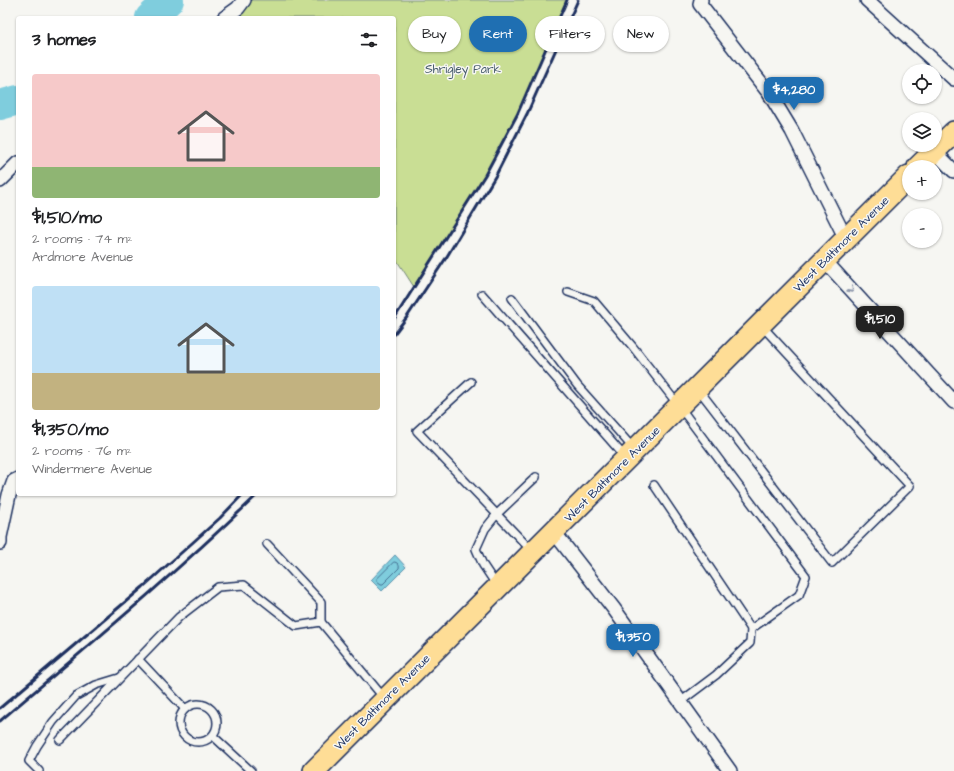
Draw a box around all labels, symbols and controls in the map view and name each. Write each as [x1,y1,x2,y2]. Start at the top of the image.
chip: Buy [408,16,461,52]
chip: Rent [469,16,527,52]
chip: Filters [535,16,605,52]
chip: New [613,16,669,52]
text: 3 homes [32,28,96,52]
icon: filters [358,29,380,51]
park label: Shrigley Park [425,61,502,79]
map controls [902,64,942,248]
button: locate [902,64,942,104]
pin: $4,280 [761,77,827,111]
text: $4,280 [773,81,815,99]
icon: home [170,100,242,172]
button: layers [902,112,942,152]
button: + [902,160,942,200]
street label: West Baltimore Avenue [790,192,894,296]
text: $1,510/mo [32,206,102,230]
button: − [902,208,942,248]
text: 2 rooms · 74 m² [32,230,132,248]
text: Ardmore Avenue [32,248,133,266]
one-way arrow [846,285,854,293]
pin: $1,510 [847,306,913,340]
text: $1,510 [865,310,895,328]
icon: home [170,312,242,384]
text: $1,350/mo [32,418,109,442]
street label: West Baltimore Avenue [561,422,665,526]
text: 2 rooms · 76 m² [32,442,132,460]
text: Windermere Avenue [32,460,152,478]
pin: $1,350 [600,624,666,658]
text: $1,350 [615,628,651,646]
street label: West Baltimore Avenue [331,650,435,754]

